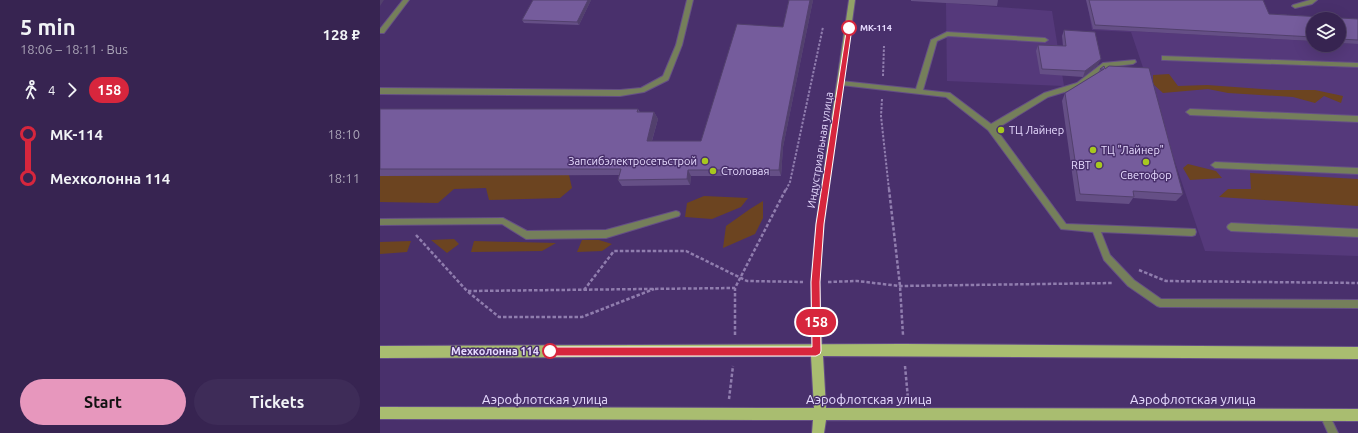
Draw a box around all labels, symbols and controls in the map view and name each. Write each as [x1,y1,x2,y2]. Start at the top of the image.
map controls [1306,12,1346,52]
button: layers [1306,12,1346,52]
text: 5 min [20,14,76,39]
marker: МК-114 [841,20,857,36]
place label: МК-114 [860,23,892,33]
text: 128 ₽ [323,26,360,43]
text: 18:06 – 18:11 · Bus [20,42,128,56]
icon: walk [20,79,42,101]
icon: forward [61,79,83,101]
text: 158 [97,82,121,98]
text: 4 [48,83,55,97]
street label: Индустриальная улица [805,91,835,209]
place label: ТЦ Лайнер [1009,124,1064,136]
marker: ТЦ Лайнер [996,125,1006,135]
text: МК-114 [50,126,103,143]
text: 18:10 [327,127,360,141]
place label: ТЦ "Лайнер" [1101,144,1164,156]
marker: ТЦ "Лайнер" [1088,145,1098,155]
place label: Запсибэлектросетьстрой [568,155,697,167]
marker: Запсибэлектросетьстрой [700,156,710,166]
marker: Светофор [1141,157,1151,167]
place label: RBT [1071,159,1091,171]
marker: RBT [1094,160,1104,170]
place label: Столовая [721,165,769,177]
marker: Столовая [708,166,718,176]
place label: Светофор [1120,169,1172,181]
text: Мехколонна 114 [50,170,170,187]
text: 18:11 [327,171,360,185]
line badge: 158 [793,309,839,335]
text: 158 [804,314,828,330]
marker: Мехколонна 114 [542,343,558,359]
place label: Мехколонна 114 [451,345,539,357]
button: Start [20,379,186,425]
button: Tickets [194,379,360,425]
street label: Аэрофлотская улица [482,392,608,406]
street label: Аэрофлотская улица [806,392,932,406]
street label: Аэрофлотская улица [1130,392,1256,406]

